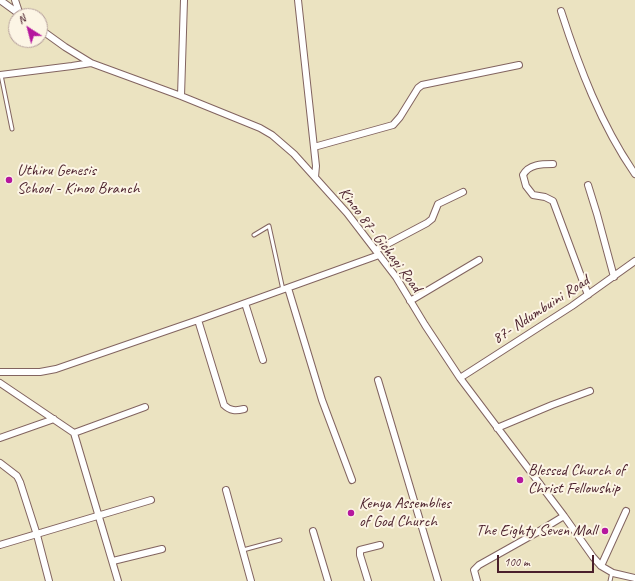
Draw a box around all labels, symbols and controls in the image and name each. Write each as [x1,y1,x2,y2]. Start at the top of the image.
north arrow [8,8,48,48]
text: N [15,11,28,27]
place label: Uthiru Genesis School - Kinoo Branch [17,161,139,199]
marker: Uthiru Genesis School - Kinoo Branch [4,175,14,185]
street label: Kinoo 87- Gichagi Road [334,184,426,296]
street label: 87- Ndumbuini Road [489,272,593,348]
place label: Blessed Church of Christ Fellowship [528,461,625,499]
marker: Blessed Church of Christ Fellowship [515,475,525,485]
place label: Kenya Assemblies of God Church [359,494,451,532]
marker: Kenya Assemblies of God Church [346,508,356,518]
place label: The Eighty Seven Mall [476,521,597,541]
marker: The Eighty Seven Mall [600,526,610,536]
scale bar [499,547,596,573]
text: 100 m [504,554,530,570]

